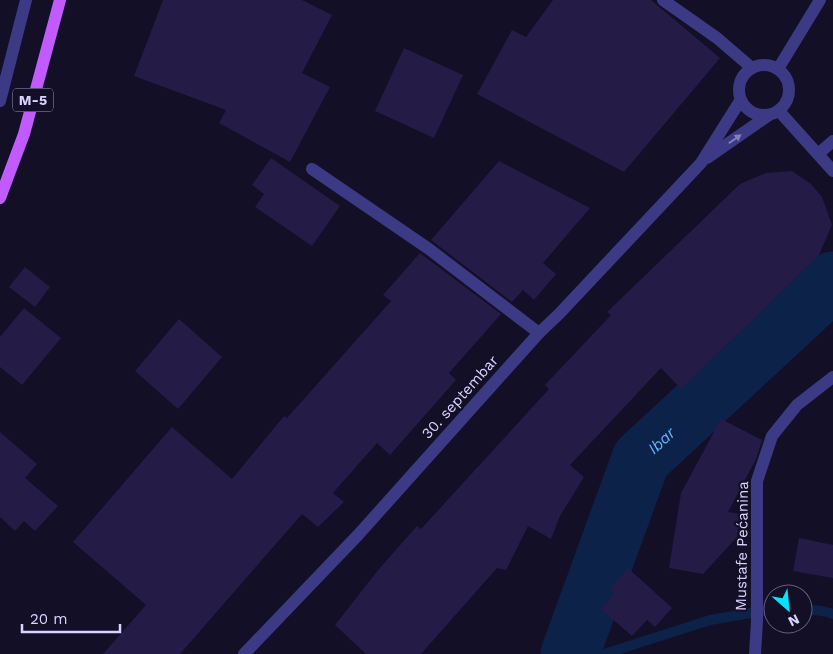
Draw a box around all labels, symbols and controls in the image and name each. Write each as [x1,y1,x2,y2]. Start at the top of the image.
road number: M-5 [13,88,53,112]
one-way arrow [728,134,742,144]
street label: 30. septembar [418,352,502,442]
water label: Ibar [644,422,679,458]
street label: Mustafe Pećanina [732,481,752,611]
north arrow [763,584,813,634]
scale bar [22,602,120,634]
text: 20 m [30,610,68,628]
text: N [786,611,802,630]

